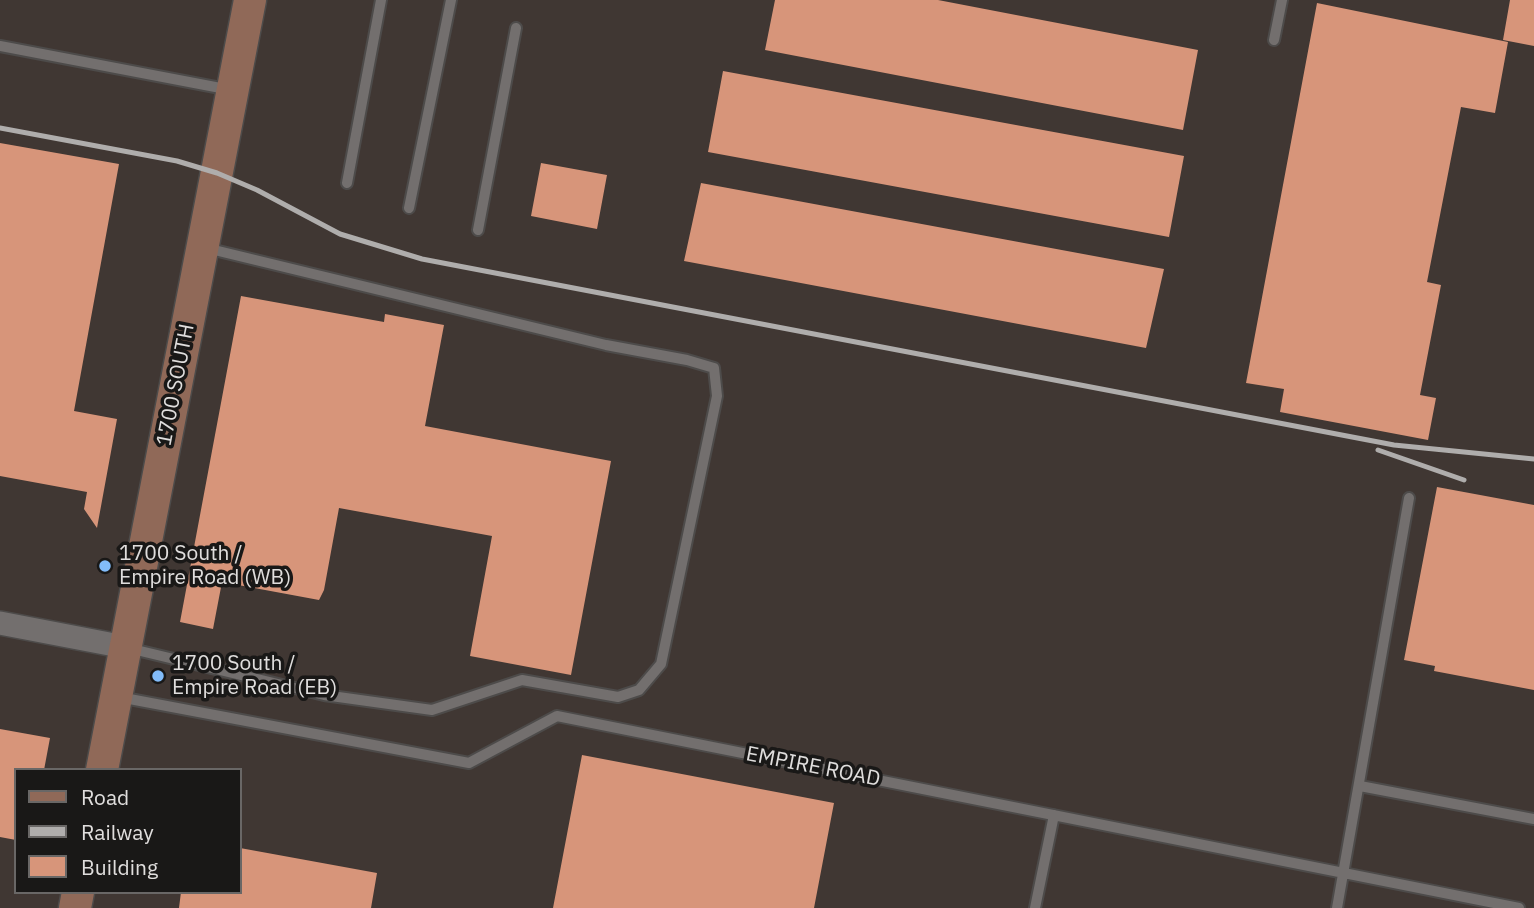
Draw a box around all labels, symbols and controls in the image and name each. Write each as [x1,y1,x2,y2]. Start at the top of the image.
street label: 1700 SOUTH [152,322,200,448]
place label: 1700 South / Empire Road (WB) [119,541,291,591]
marker: 1700 South / Empire Road (WB) [97,558,113,574]
place label: 1700 South / Empire Road (EB) [172,651,337,701]
marker: 1700 South / Empire Road (EB) [150,668,166,684]
street label: EMPIRE ROAD [744,742,882,792]
legend [14,768,242,894]
text: Road [81,783,129,811]
text: Railway [81,818,154,846]
text: Building [81,853,158,881]

